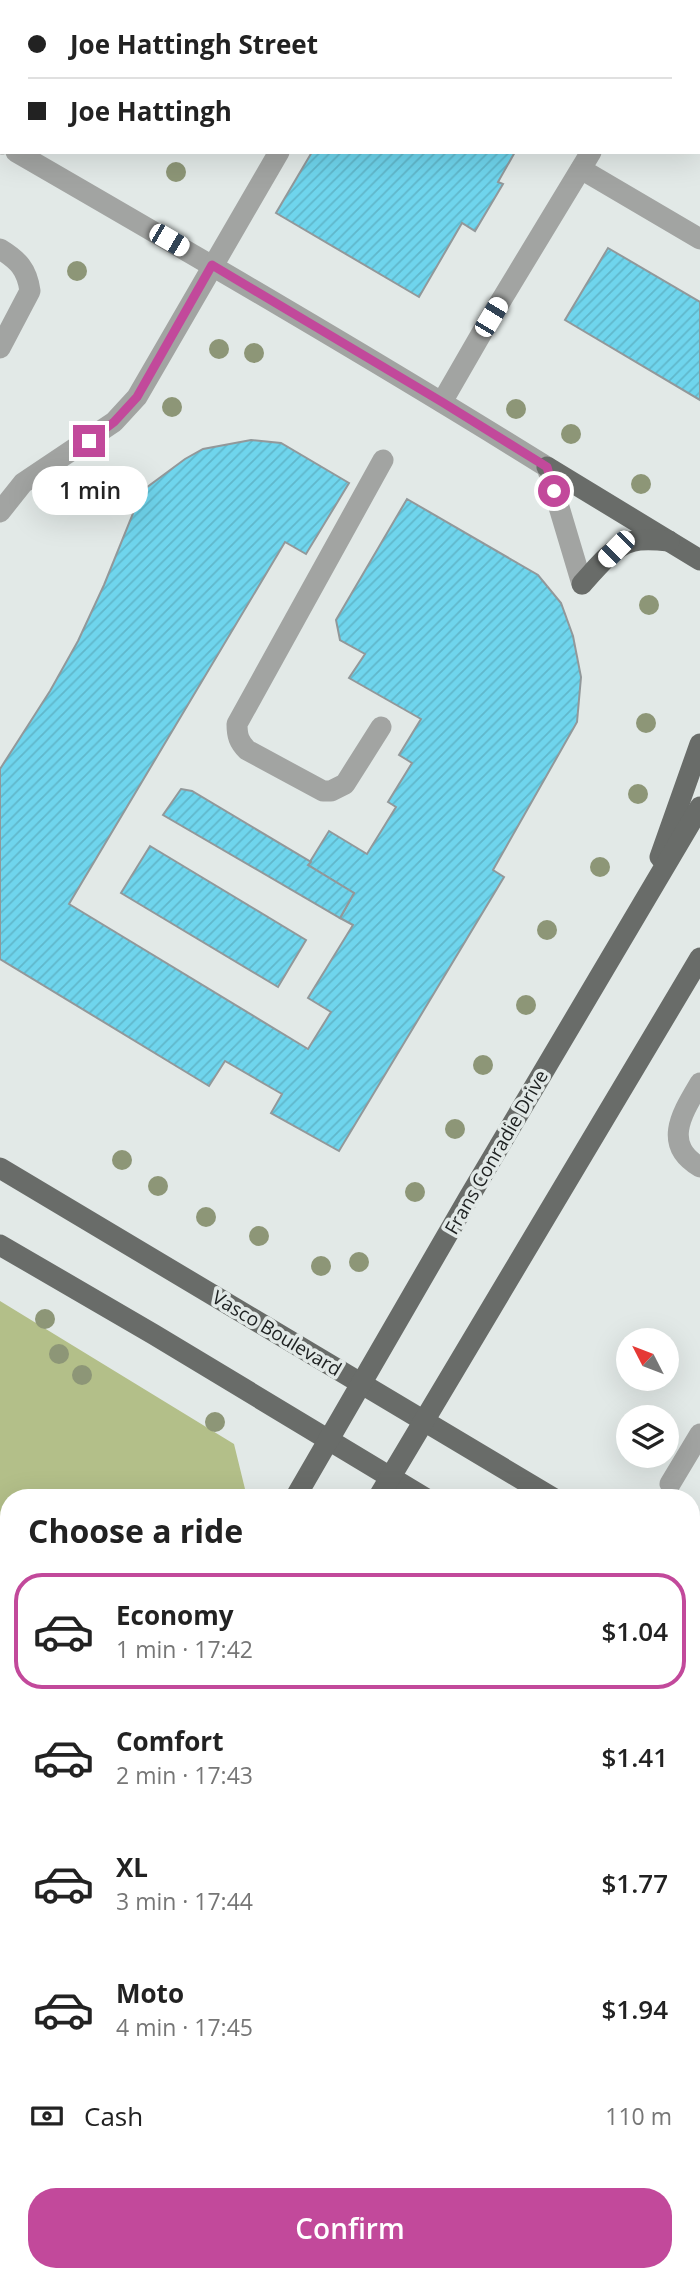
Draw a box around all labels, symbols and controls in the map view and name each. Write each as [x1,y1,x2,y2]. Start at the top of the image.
text: Joe Hattingh Street [70,26,318,62]
text: Joe Hattingh [70,93,232,129]
car [146,220,193,260]
car [472,294,511,340]
route end [73,425,105,457]
callout: 1 min [31,466,147,514]
text: 1 min [59,474,121,506]
route start [538,475,570,507]
car [594,527,639,571]
street label: Frans Conradie Drive [438,1065,554,1239]
street label: Vasco Boulevard [207,1284,347,1382]
north arrow [616,1328,679,1391]
map controls [616,1328,679,1468]
button: layers [616,1405,679,1468]
text: Choose a ride [28,1509,243,1552]
text: Economy [116,1597,234,1633]
icon: car [32,1600,95,1663]
text: $1.04 [601,1613,668,1649]
text: 1 min · 17:42 [116,1633,253,1665]
text: Comfort [116,1723,223,1759]
icon: car [32,1726,95,1789]
text: $1.41 [601,1739,668,1775]
text: 2 min · 17:43 [116,1759,253,1791]
text: XL [116,1849,148,1885]
icon: car [32,1852,95,1915]
text: $1.77 [601,1865,668,1901]
text: 3 min · 17:44 [116,1885,253,1917]
text: Moto [116,1975,184,2011]
icon: car [32,1978,95,2041]
text: $1.94 [601,1991,668,2027]
text: 4 min · 17:45 [116,2011,253,2043]
icon: cash [28,2097,66,2135]
text: Cash [84,2098,143,2134]
text: 110 m [605,2100,672,2132]
button: Confirm [28,2188,672,2268]

